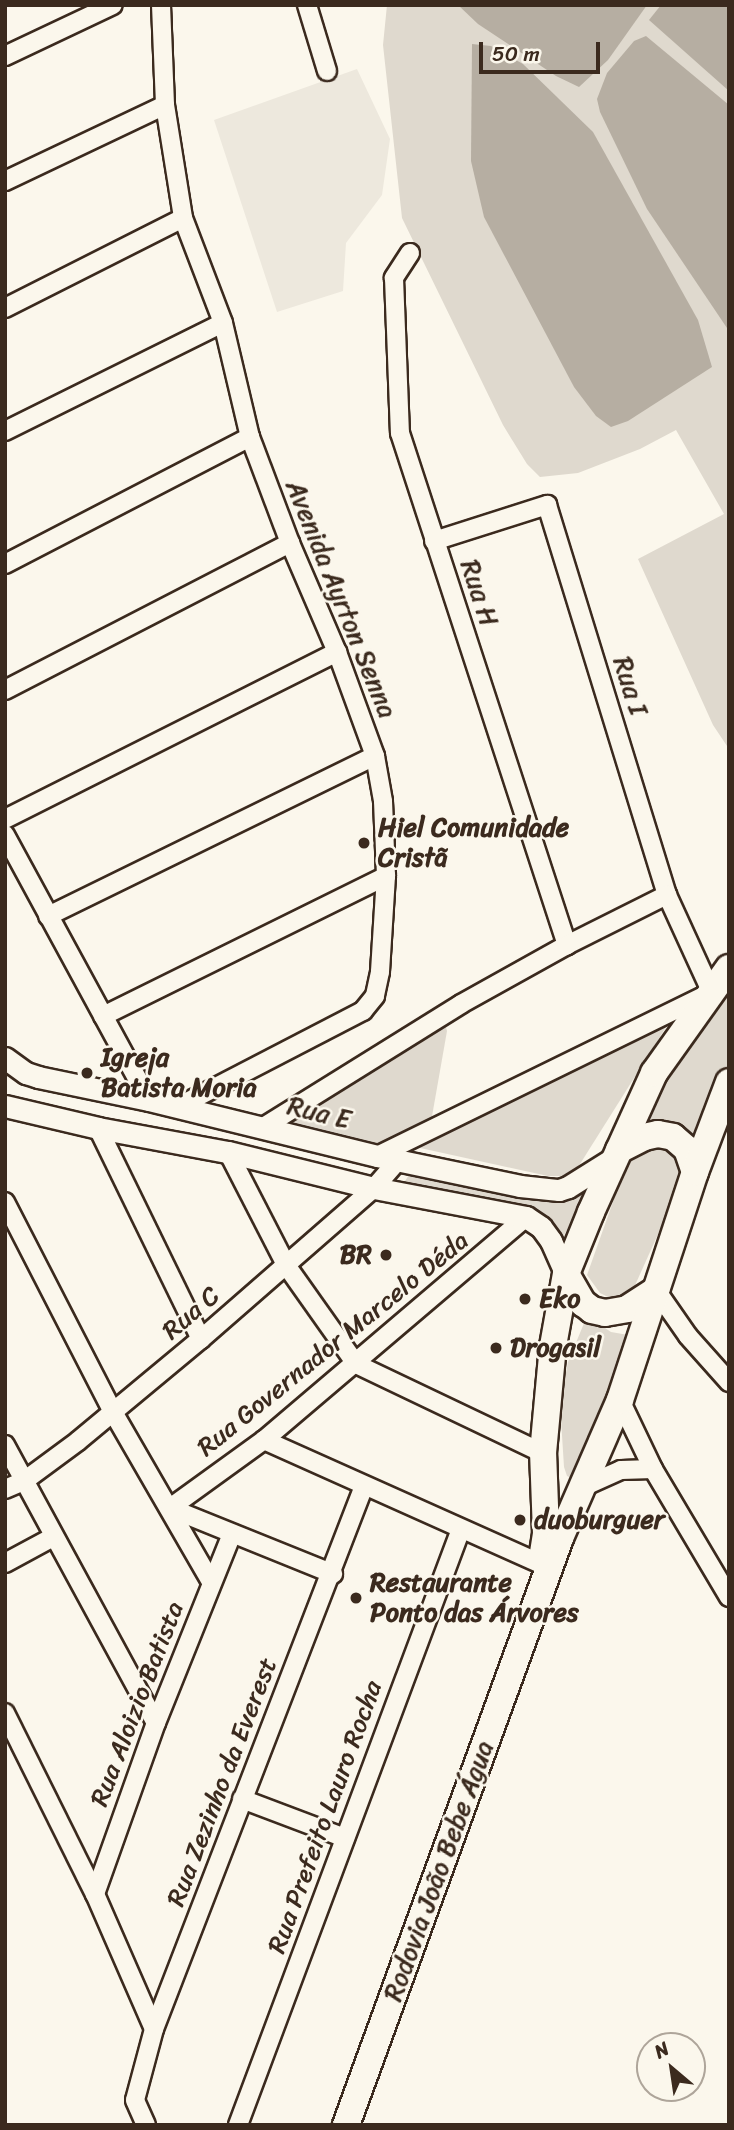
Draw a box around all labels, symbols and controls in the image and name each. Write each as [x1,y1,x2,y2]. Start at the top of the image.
scale bar [482,28,603,72]
text: 50 m [492,35,540,73]
street label: Avenida Ayrton Senna [279,476,403,722]
street label: Rua H [454,556,504,630]
street label: Rua I [606,653,654,719]
place label: Hiel Comunidade Cristã [378,812,569,874]
marker: Hiel Comunidade Cristã [356,835,372,851]
place label: Igreja Batista Moria [101,1042,257,1104]
marker: Igreja Batista Moria [79,1065,95,1081]
street label: Rua E [284,1090,354,1136]
street label: Rua Governador Marcelo Déda [191,1225,475,1463]
place label: BR [340,1239,372,1271]
marker: BR [378,1247,394,1263]
street label: Rua C [156,1280,226,1346]
place label: Eko [539,1283,580,1315]
marker: Eko [517,1291,533,1307]
place label: Drogasil [510,1332,601,1364]
marker: Drogasil [488,1340,504,1356]
place label: duoburguer [534,1504,664,1536]
marker: duoburguer [512,1512,528,1528]
place label: Restaurante Ponto das Árvores [370,1567,579,1628]
marker: Restaurante Ponto das Árvores [348,1590,364,1606]
street label: Rua Aloizio Batista [83,1597,191,1811]
street label: Rua Zezinho da Everest [160,1654,284,1910]
street label: Rua Prefeito Lauro Rocha [261,1676,389,1958]
street label: Rodovia João Bebe Água [377,1737,501,2005]
north arrow [636,2032,706,2102]
text: N [648,2032,675,2068]

